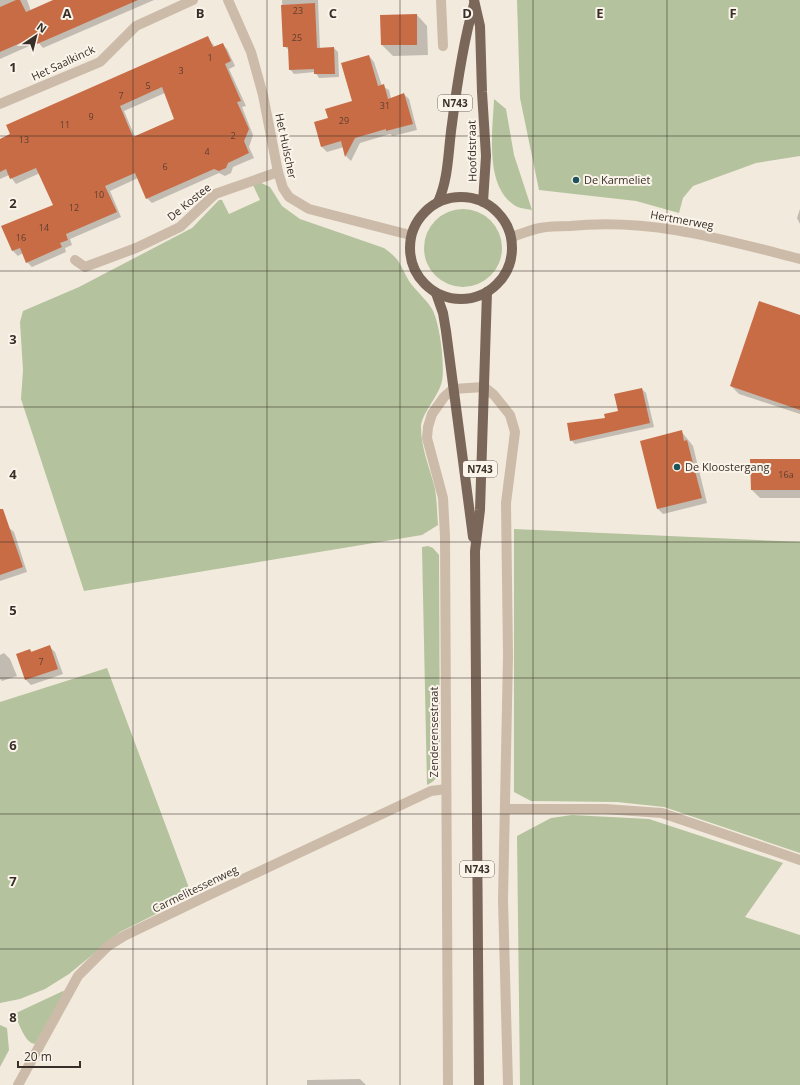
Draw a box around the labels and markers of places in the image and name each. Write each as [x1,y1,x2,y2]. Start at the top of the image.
place label: De Karmeliet [584,172,650,187]
marker: De Karmeliet [571,175,581,185]
place label: De Kloostergang [685,459,769,474]
marker: De Kloostergang [672,462,682,472]

